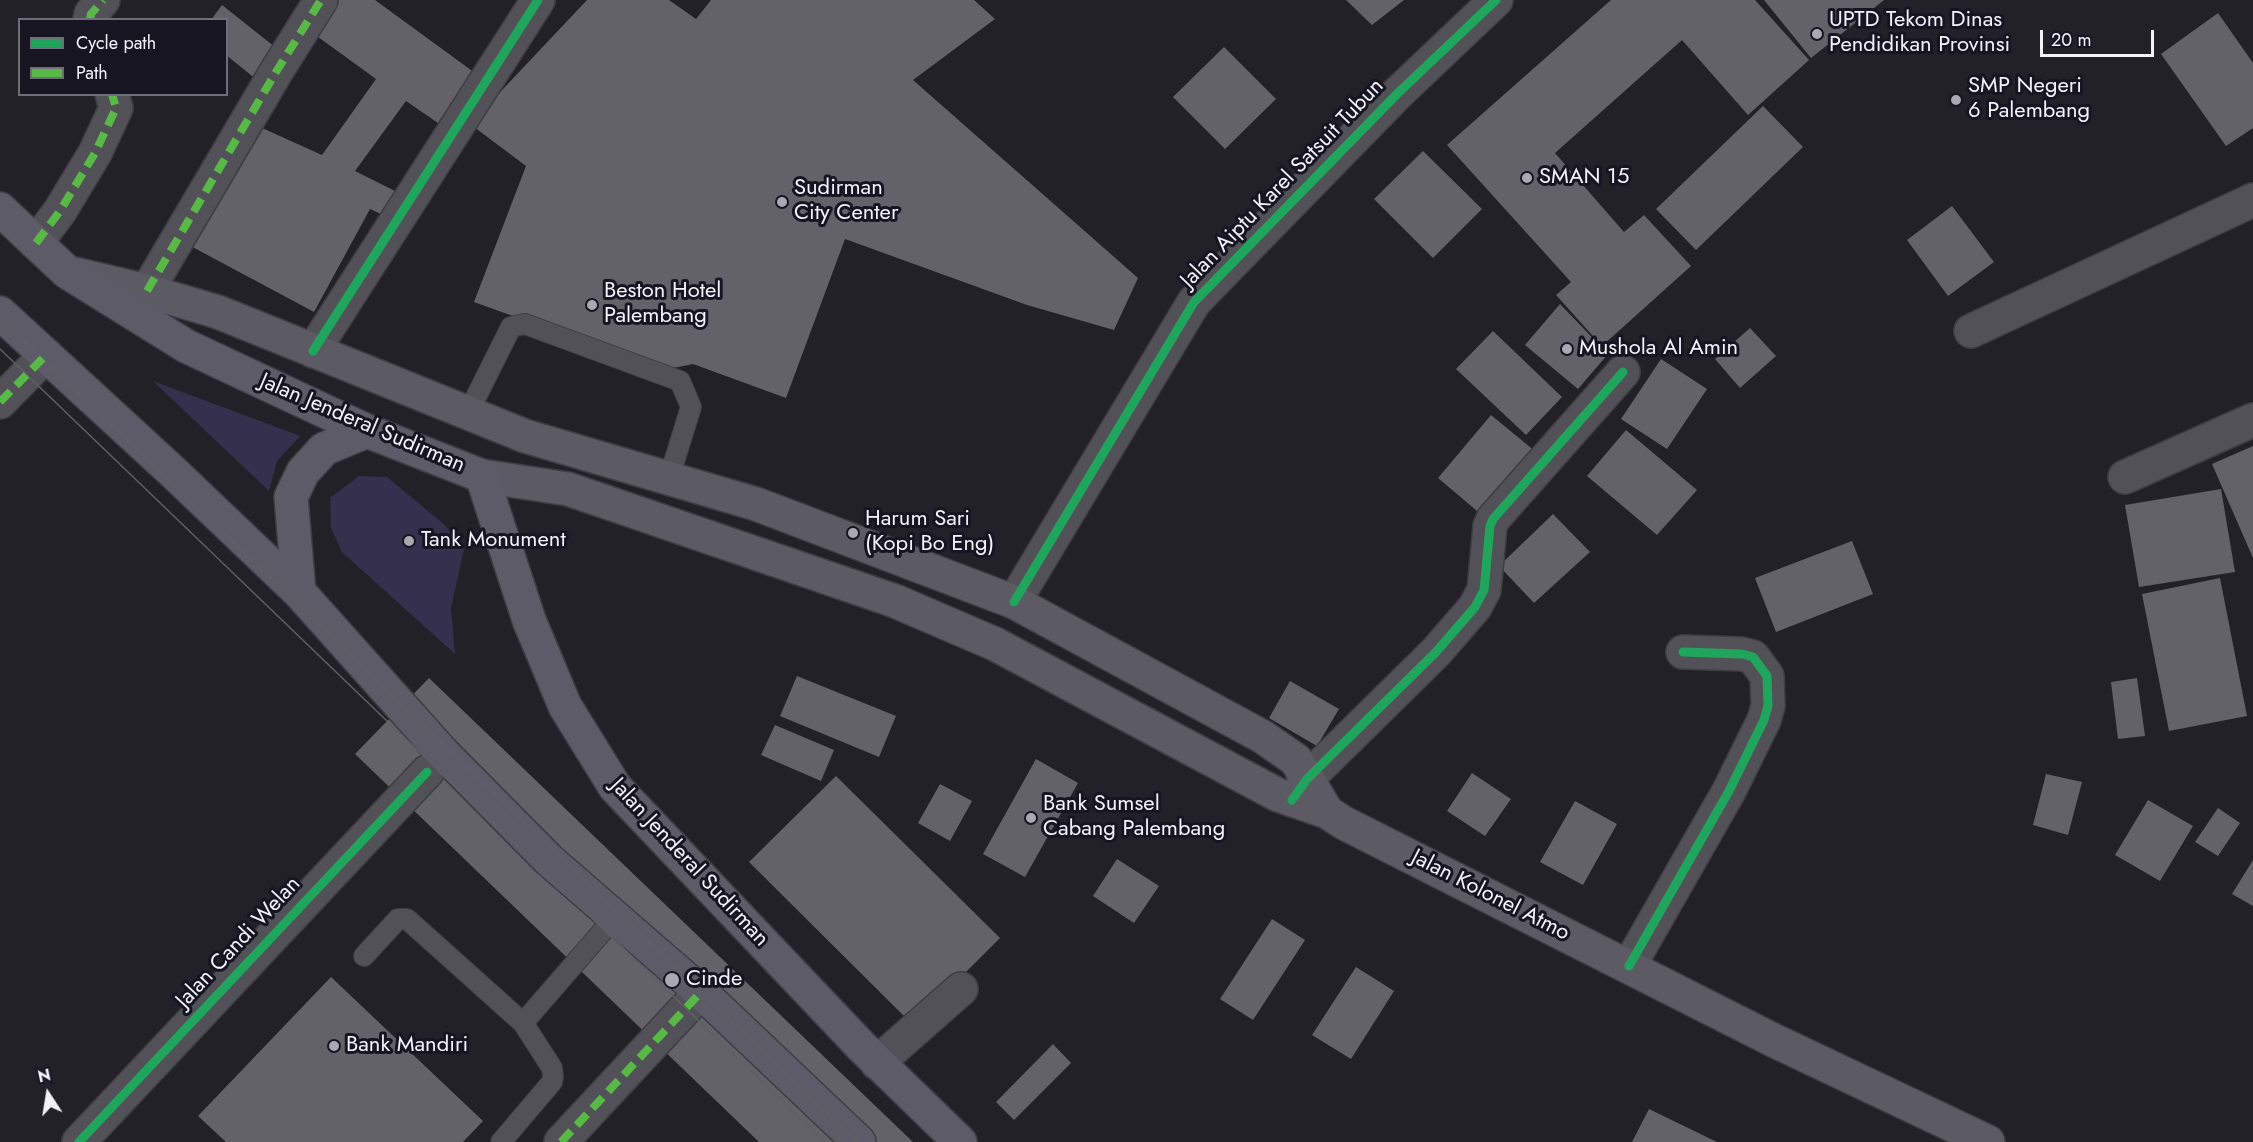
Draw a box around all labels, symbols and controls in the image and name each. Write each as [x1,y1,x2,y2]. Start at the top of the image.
place label: UPTD Tekom Dinas Pendidikan Provinsi [1829,8,2010,60]
legend [18,18,228,96]
scale bar [2043,18,2157,56]
marker: UPTD Tekom Dinas Pendidikan Provinsi [1810,27,1824,41]
text: 20 m [2051,27,2091,53]
text: Cycle path [76,30,156,56]
text: Path [76,60,108,86]
street label: Jalan Aiptu Karel Satsuit Tubun [1176,74,1390,294]
place label: SMP Negeri 6 Palembang [1968,74,2090,125]
marker: SMP Negeri 6 Palembang [1949,93,1963,107]
place label: SMAN 15 [1539,165,1629,191]
marker: SMAN 15 [1520,171,1534,185]
place label: Sudirman City Center [794,176,898,228]
marker: Sudirman City Center [775,195,789,209]
place label: Beston Hotel Palembang [604,279,721,330]
marker: Beston Hotel Palembang [585,298,599,312]
place label: Mushola Al Amin [1579,336,1738,362]
marker: Mushola Al Amin [1560,342,1574,356]
street label: Jalan Jenderal Sudirman [256,369,468,479]
place label: Harum Sari (Kopi Bo Eng) [865,507,994,558]
marker: Harum Sari (Kopi Bo Eng) [846,526,860,540]
place label: Tank Monument [421,528,566,554]
marker: Tank Monument [402,534,416,548]
street label: Jalan Jenderal Sudirman [604,773,774,953]
place label: Bank Sumsel Cabang Palembang [1043,792,1225,843]
marker: Bank Sumsel Cabang Palembang [1024,811,1038,825]
street label: Jalan Kolonel Atmo [1406,845,1574,947]
street label: Jalan Candi Welan [171,872,307,1014]
place label: Cinde [686,967,742,993]
marker: Cinde [663,971,681,989]
place label: Bank Mandiri [346,1033,468,1059]
marker: Bank Mandiri [327,1039,341,1053]
text: N [36,1063,53,1088]
north arrow [18,1064,78,1124]

